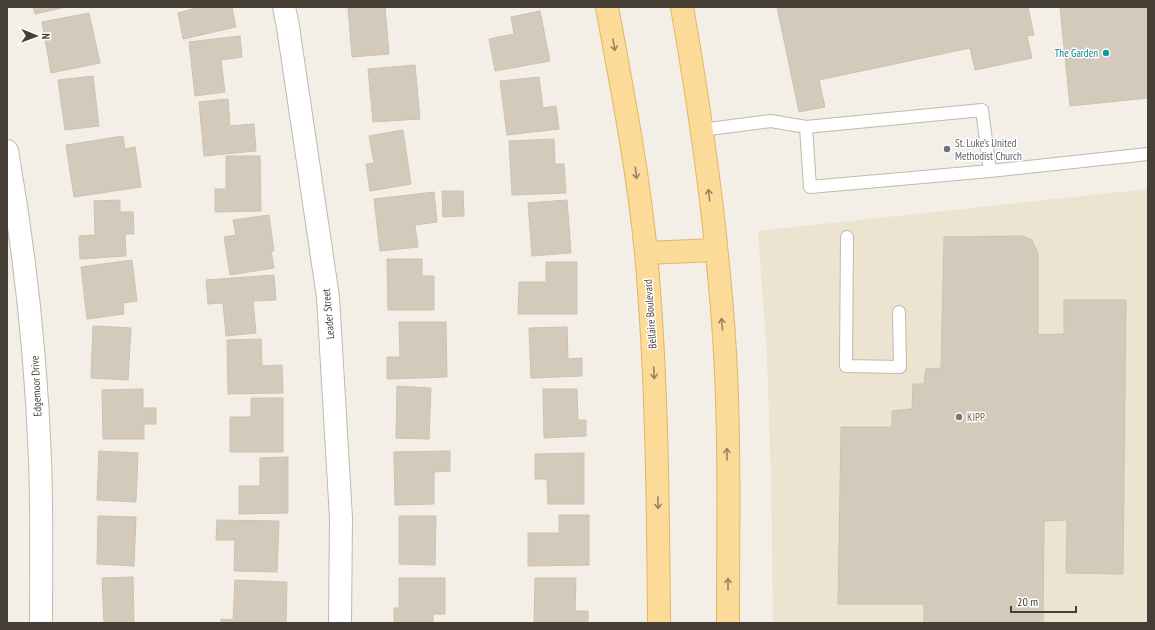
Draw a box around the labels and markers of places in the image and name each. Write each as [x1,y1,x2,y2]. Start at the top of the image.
place label: The Garden [1054,46,1098,60]
marker: The Garden [1101,48,1111,58]
place label: St. Luke’s United Methodist Church [955,136,1022,163]
marker: St. Luke’s United Methodist Church [942,144,952,154]
place label: KIPP [967,410,985,424]
marker: KIPP [954,412,964,422]

